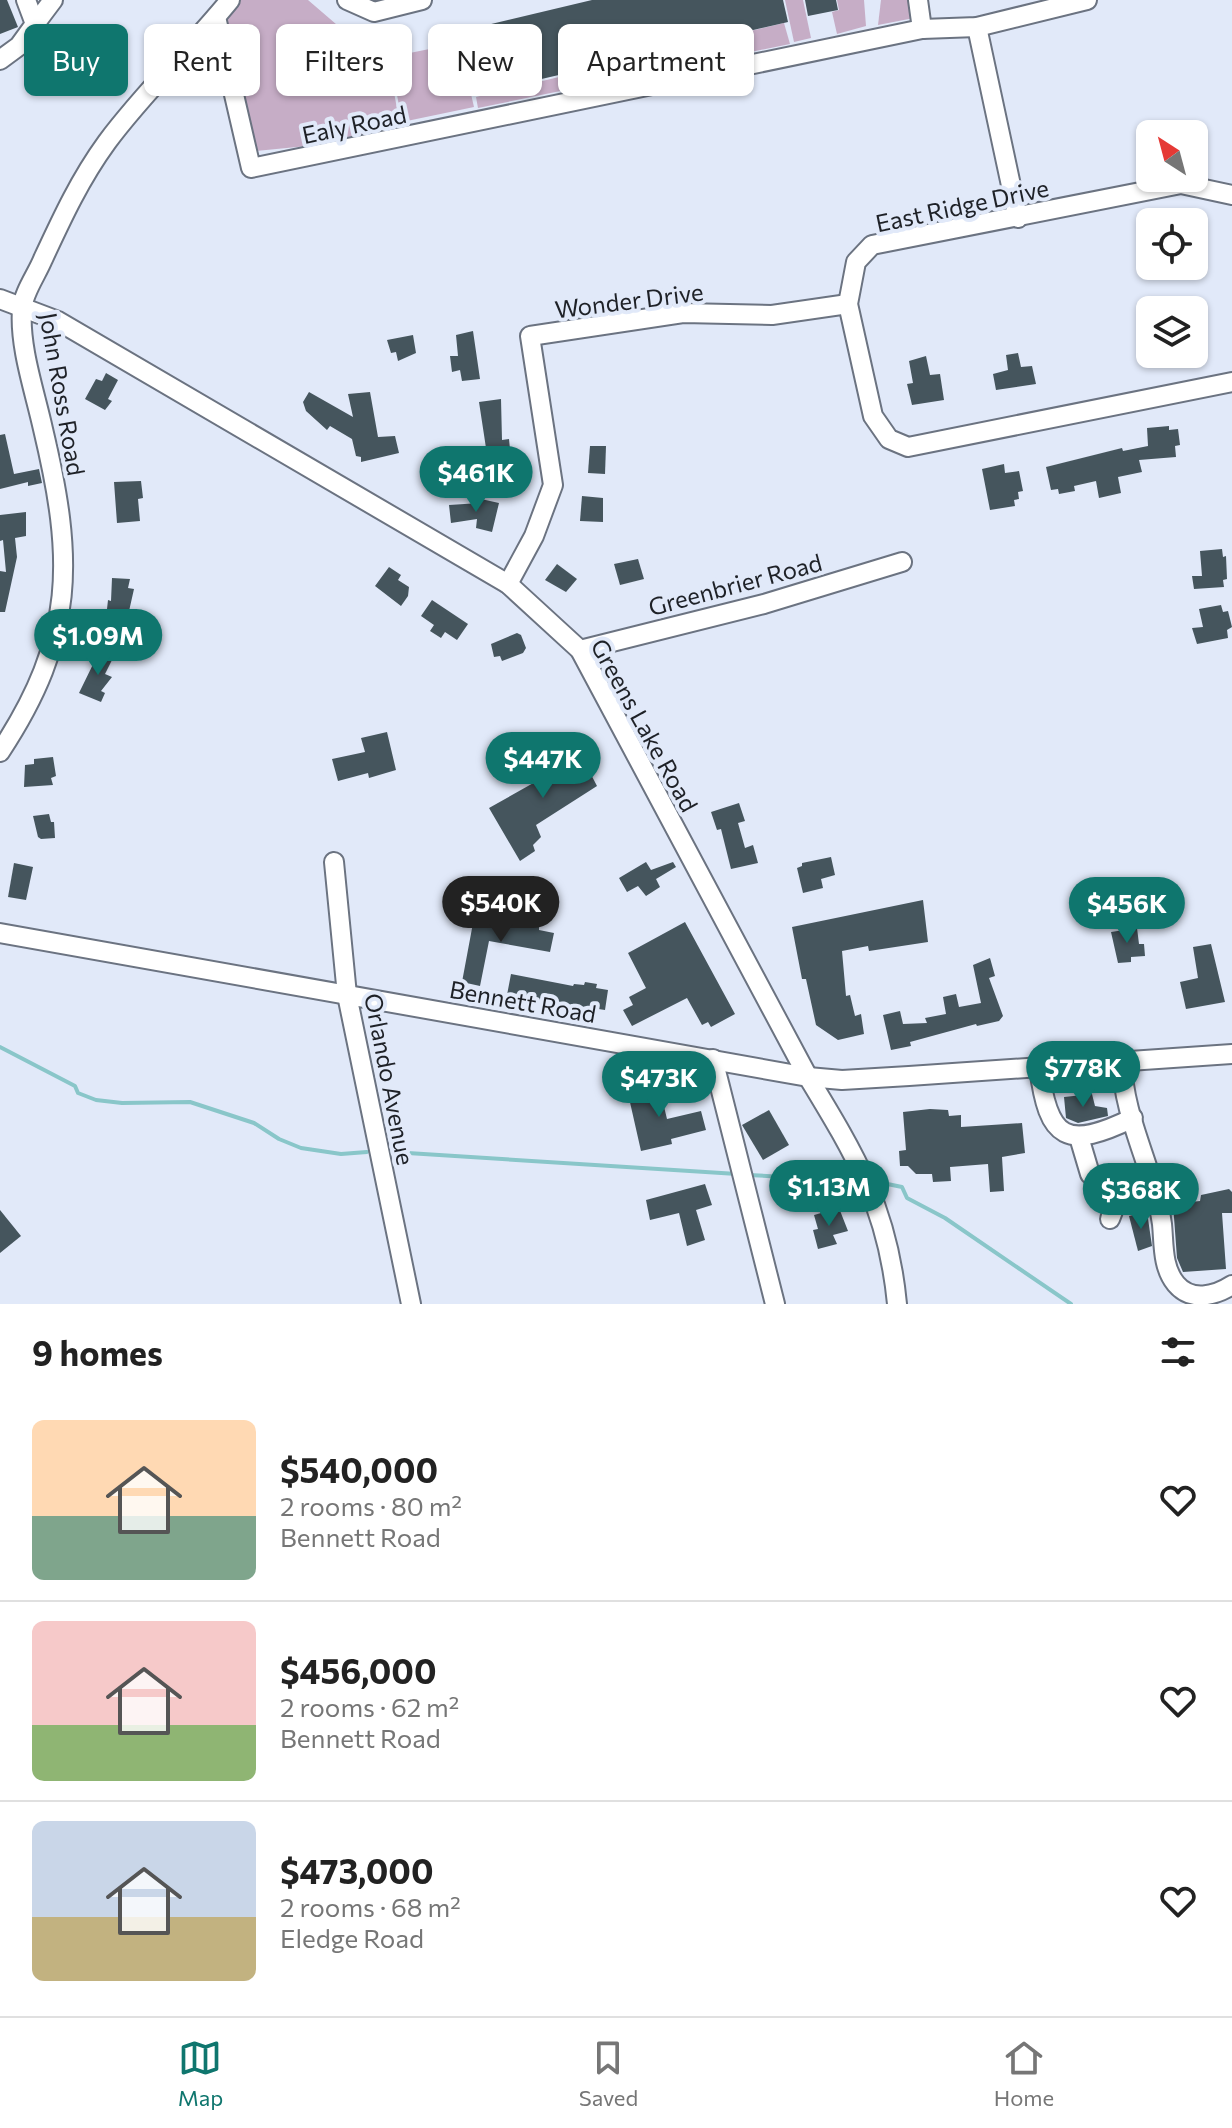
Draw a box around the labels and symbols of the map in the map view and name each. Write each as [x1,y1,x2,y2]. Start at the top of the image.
street label: Ealy Road [299,99,409,149]
north arrow [1136,120,1208,192]
street label: East Ridge Drive [873,172,1051,238]
street label: Wonder Drive [553,276,705,324]
street label: John Ross Road [34,310,92,478]
pin: $461K [420,446,532,514]
street label: Greenbrier Road [645,547,825,621]
pin: $1.09M [33,609,163,677]
street label: Greens Lake Road [585,633,705,817]
pin: $447K [487,732,599,800]
pin: $540K [445,876,557,944]
pin: $456K [1071,877,1183,945]
street label: Bennett Road [447,974,599,1028]
street label: Orlando Avenue [359,991,421,1167]
pin: $778K [1027,1041,1139,1109]
pin: $473K [603,1051,715,1119]
pin: $1.13M [764,1160,894,1228]
pin: $368K [1085,1163,1197,1231]

